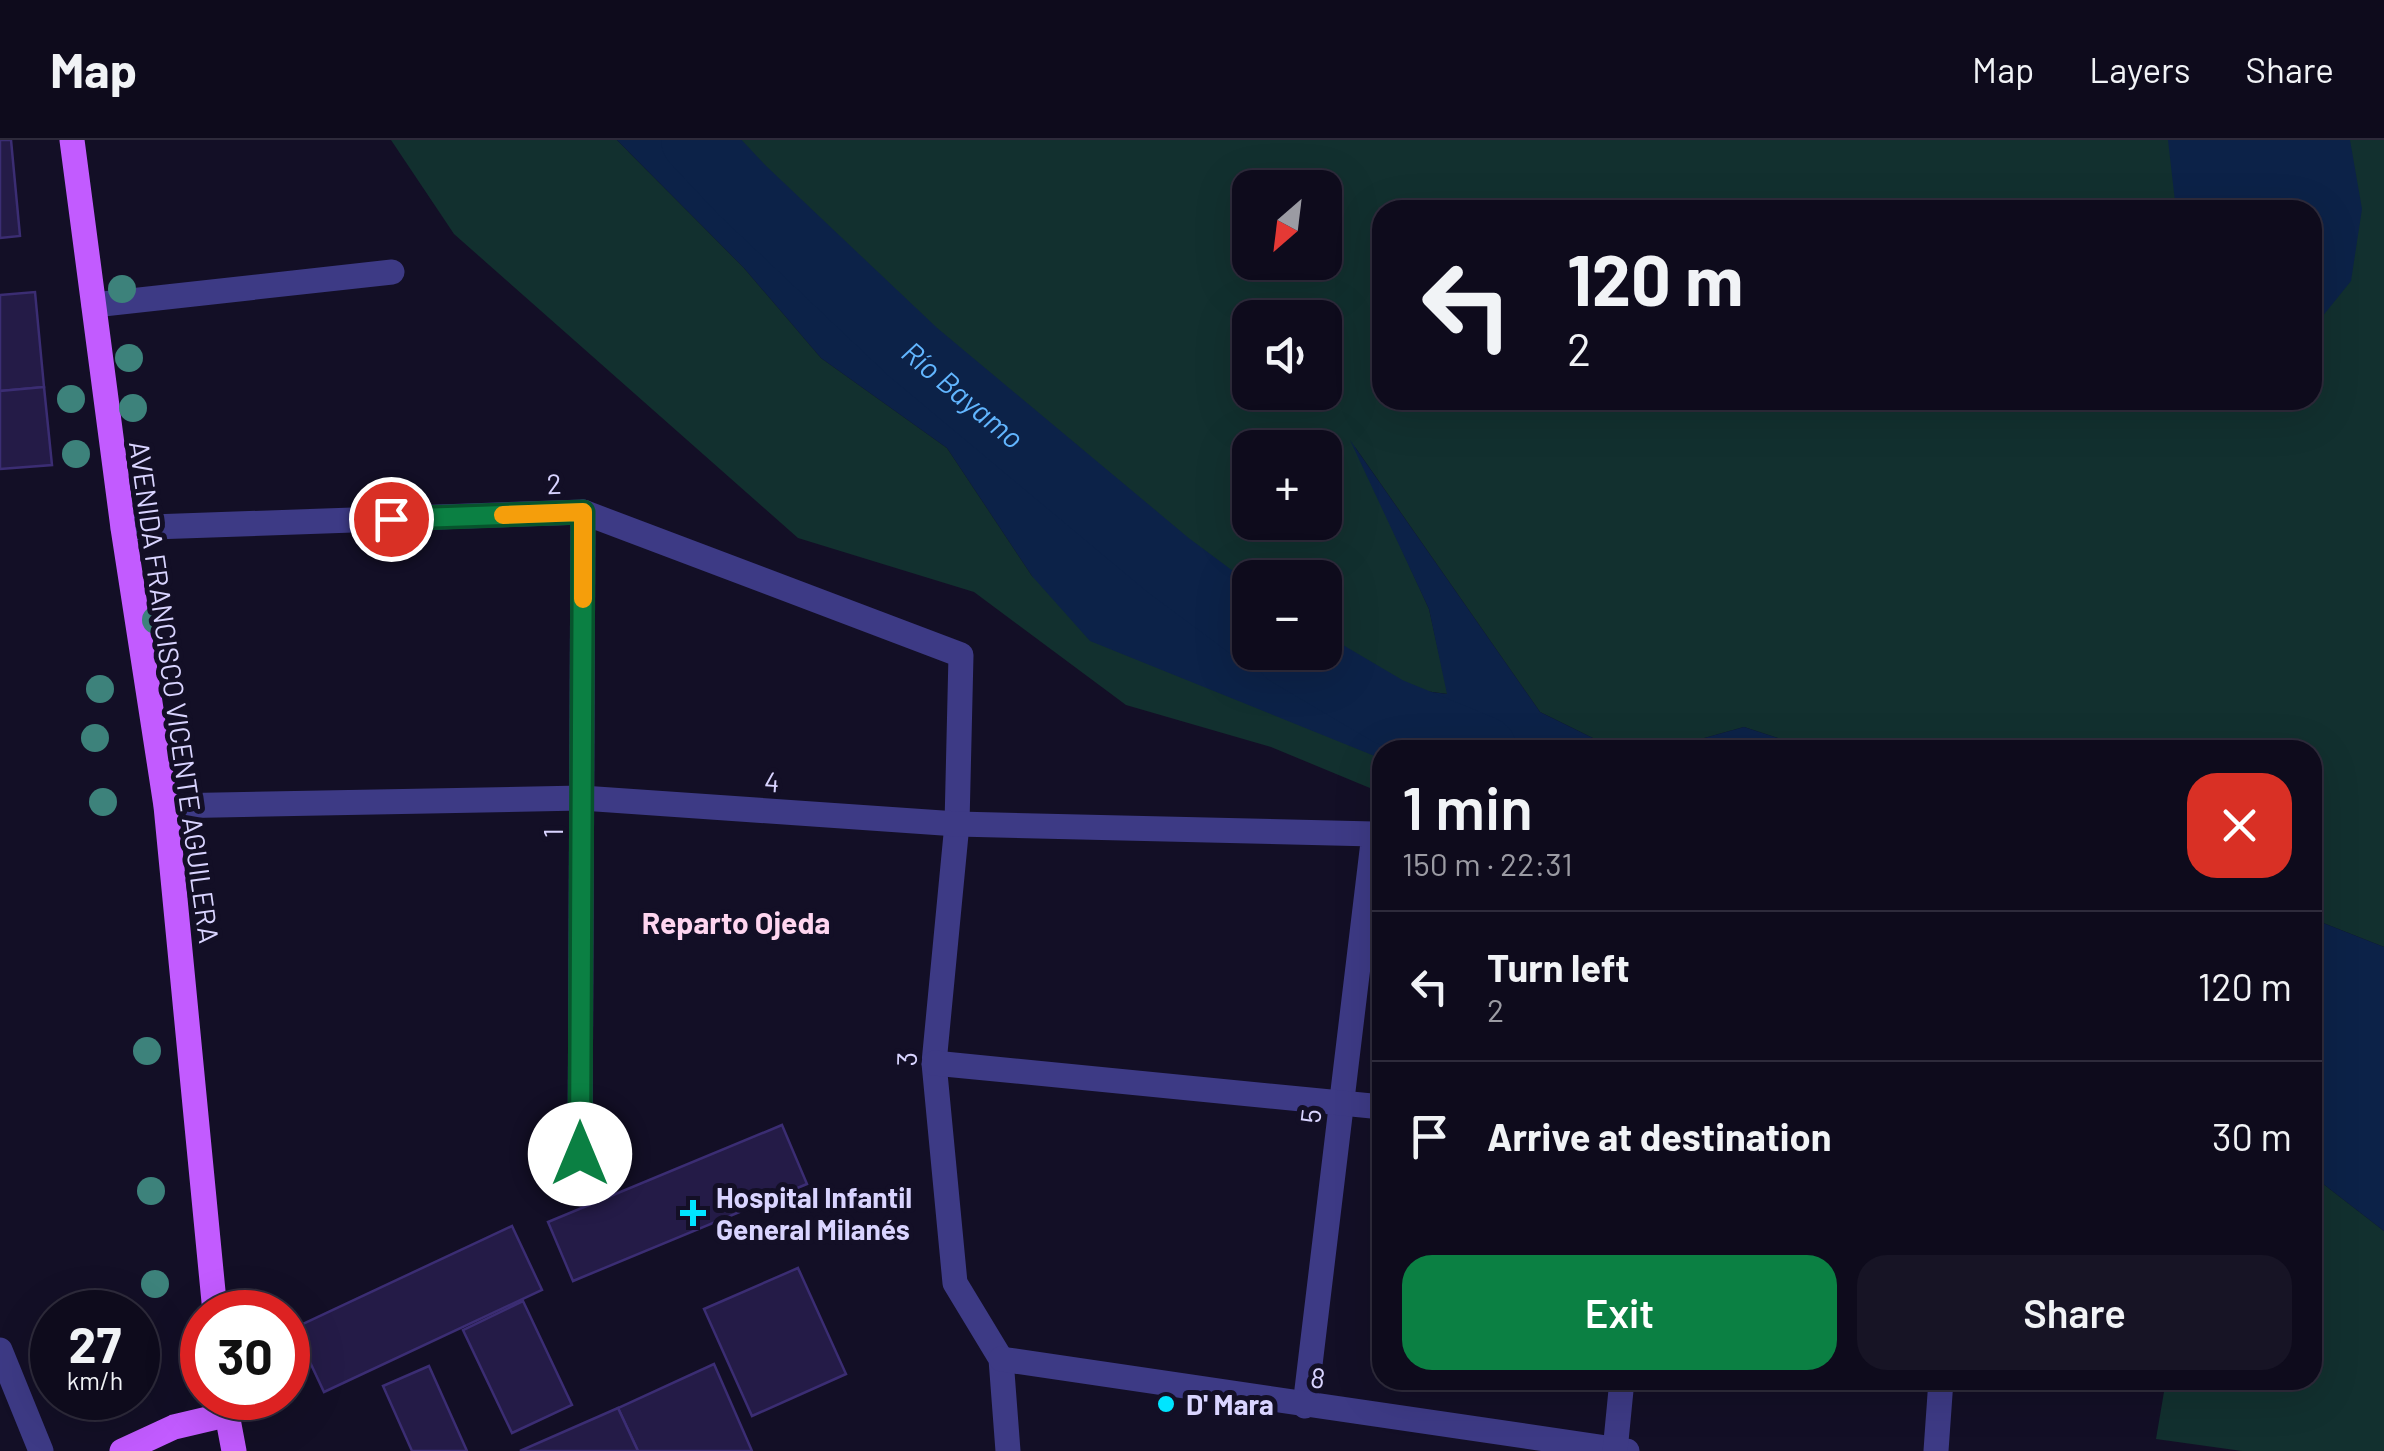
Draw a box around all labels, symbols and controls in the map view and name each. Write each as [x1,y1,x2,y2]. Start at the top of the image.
text: Map [50,40,137,98]
text: Map [1972,48,2034,90]
text: Layers [2089,48,2191,90]
text: Share [2246,48,2334,90]
north arrow [1232,170,1342,280]
map controls [1232,170,1342,670]
text: 120 m [1567,236,1743,320]
icon: left [1402,240,1532,370]
button: sound [1232,300,1342,410]
text: 2 [1567,321,1591,375]
water label: Río Bayamo [895,333,1032,455]
button: + [1232,430,1342,540]
street label: AVENIDA FRANCISCO VICENTE AGUILERA [123,439,227,945]
street label: 2 [546,466,562,500]
pin [349,477,434,562]
icon: arrive [364,492,419,547]
button: − [1232,560,1342,670]
street label: 4 [763,764,781,798]
text: 1 min [1402,770,1533,842]
button: close [2187,773,2292,878]
street label: 1 [535,828,569,838]
text: 150 m · 22:31 [1402,844,1573,882]
district label: Reparto Ojeda [642,904,830,940]
text: Turn left [1487,944,1630,990]
icon: left [1402,959,1457,1014]
text: 120 m [2198,963,2292,1009]
text: 2 [1487,990,1504,1028]
street label: 3 [889,1051,923,1067]
position arrow [528,1102,632,1206]
street label: 5 [1292,1107,1328,1125]
icon: arrive [1402,1109,1457,1164]
text: Arrive at destination [1487,1113,1832,1159]
text: 30 m [2212,1113,2292,1159]
place label: Hospital Infantil General Milanés [716,1180,912,1246]
marker: Hospital Infantil General Milanés [680,1200,706,1226]
button: Exit [1402,1255,1837,1370]
button: Share [1857,1255,2292,1370]
speed limit sign: 30 [180,1290,310,1420]
text: 27 [69,1313,121,1373]
street label: 8 [1308,1359,1328,1395]
text: km/h [67,1365,123,1395]
place label: D' Mara [1186,1387,1274,1421]
marker: D' Mara [1155,1393,1177,1415]

